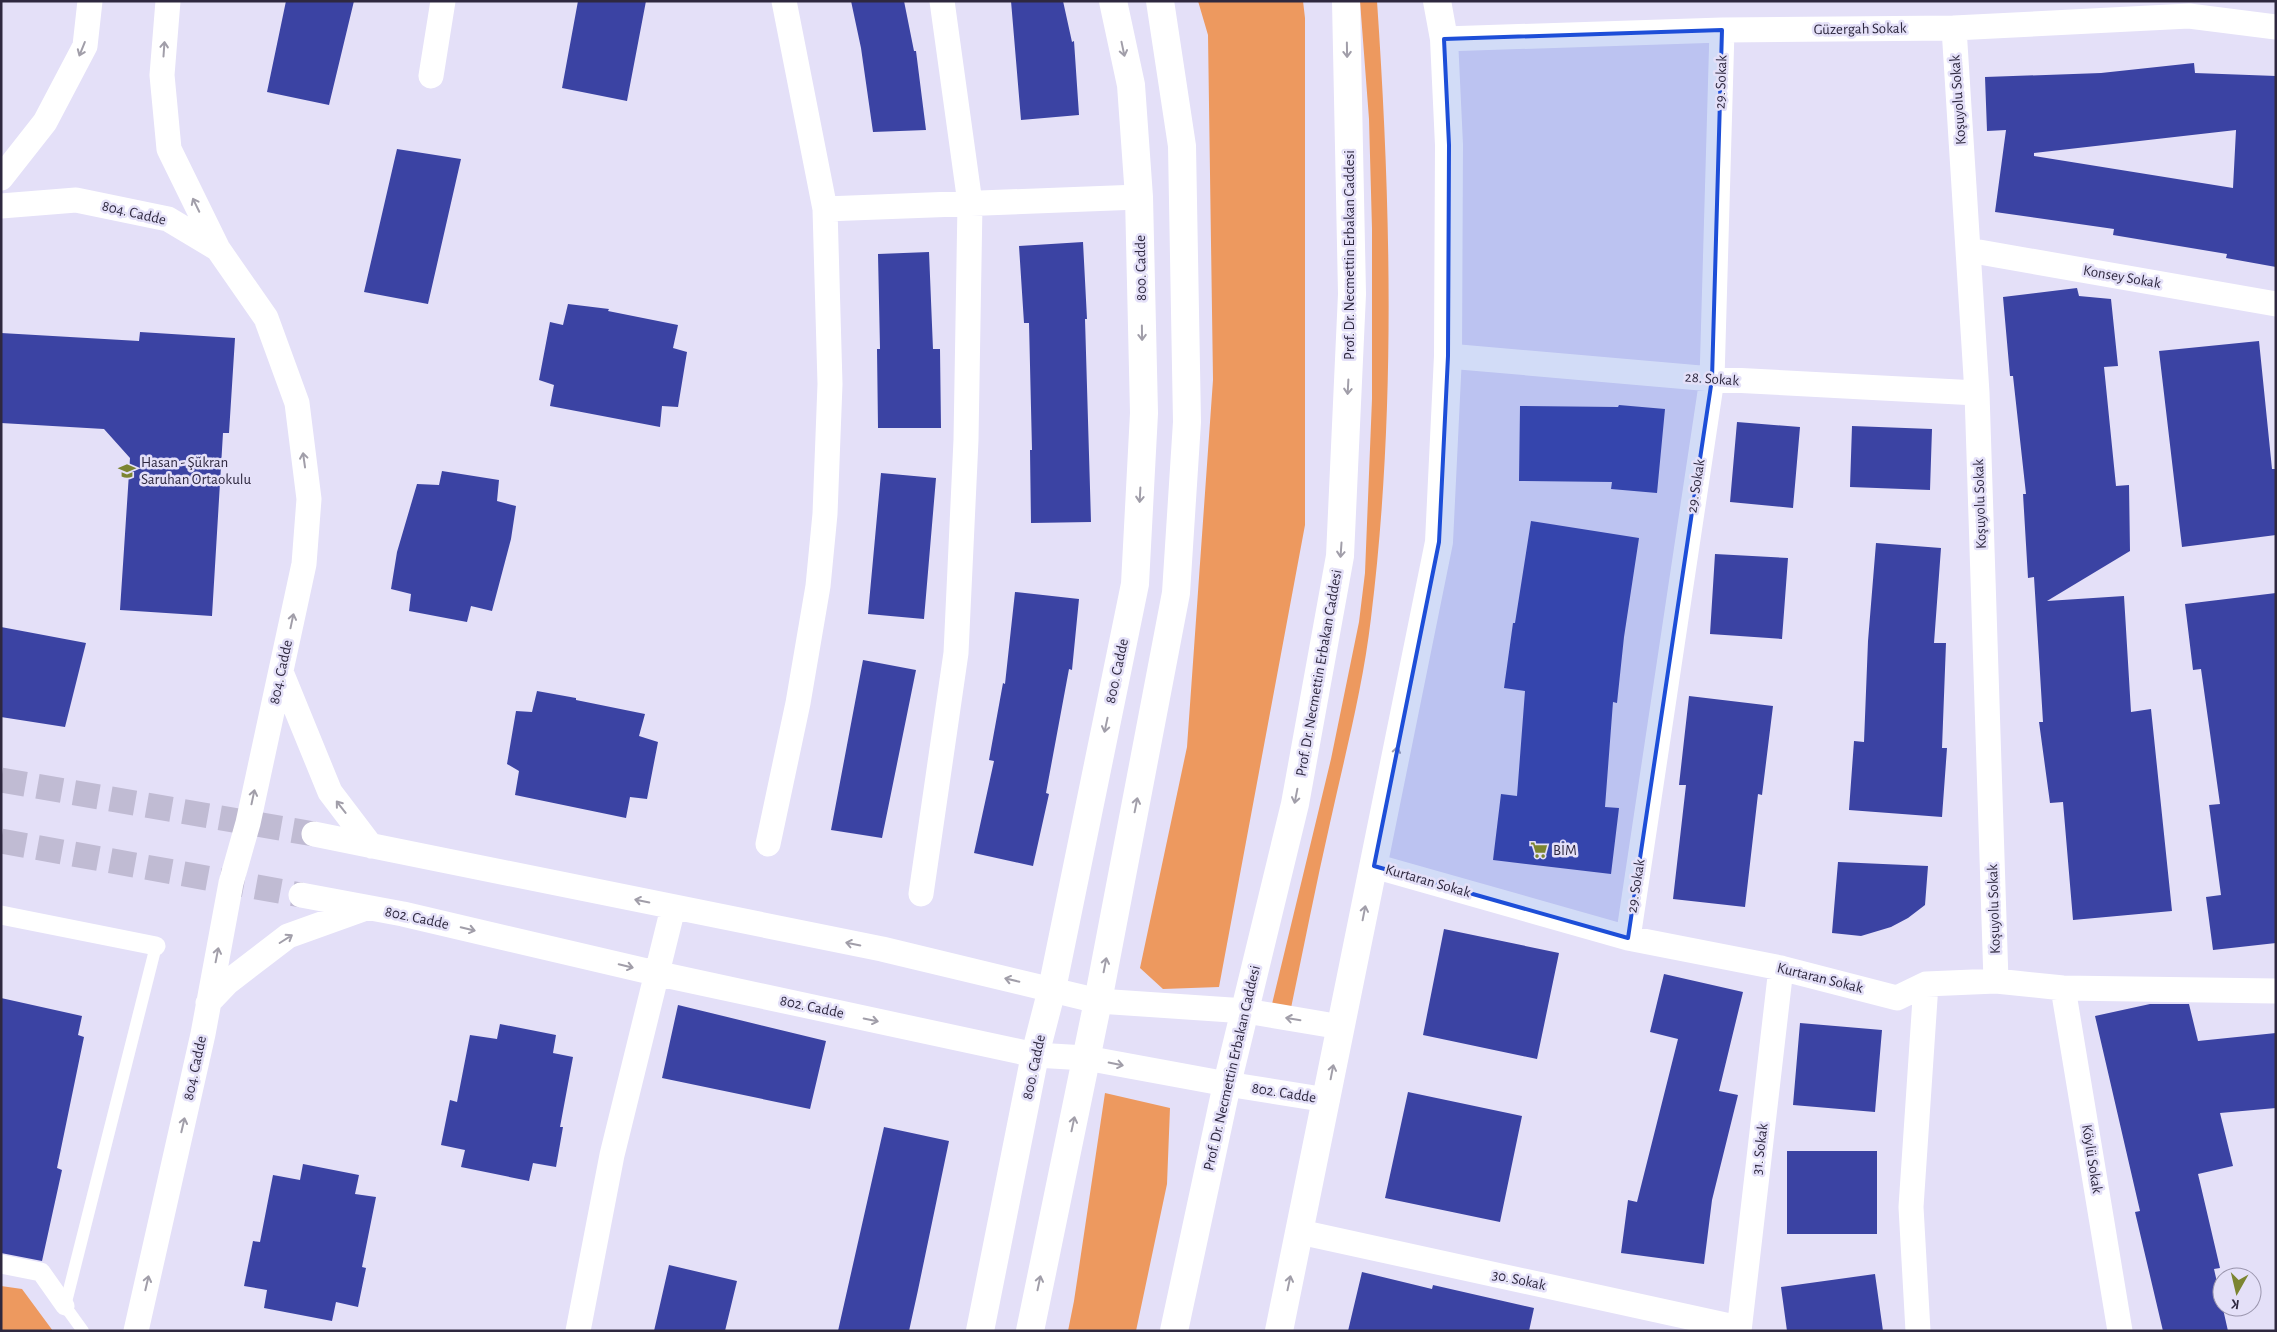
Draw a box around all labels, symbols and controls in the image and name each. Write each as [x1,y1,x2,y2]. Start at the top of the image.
street label: Güzergah Sokak [1813,21,1907,37]
one-way arrow [1119,40,1129,56]
one-way arrow [77,41,86,56]
one-way arrow [160,42,169,58]
one-way arrow [1343,42,1352,58]
street label: 29. Sokak [1713,54,1729,109]
street label: Koşuyolu Sokak [1947,54,1969,145]
street label: Prof. Dr. Necmettin Erbakan Caddesi [1342,150,1357,360]
street label: 804. Cadde [100,198,168,228]
one-way arrow [191,198,200,213]
street label: 800. Cadde [1133,235,1149,301]
street label: Konsey Sokak [2082,263,2162,291]
one-way arrow [1138,324,1147,340]
street label: 28. Sokak [1684,370,1740,388]
one-way arrow [1343,379,1353,395]
one-way arrow [299,453,309,469]
place label: Hasan - Şükran Saruhan Ortaokulu [141,455,251,487]
street label: 29. Sokak [1684,458,1708,514]
street label: Koşuyolu Sokak [1971,459,1989,549]
school or university icon: Hasan - Şükran Saruhan Ortaokulu [117,461,137,481]
one-way arrow [1135,487,1144,503]
one-way arrow [1336,541,1345,557]
street label: Prof. Dr. Necmettin Erbakan Caddesi [1293,568,1345,778]
one-way arrow [288,614,297,630]
street label: 800. Cadde [1103,637,1131,705]
street label: 804. Cadde [267,638,295,706]
one-way arrow [1101,716,1110,732]
one-way arrow [1392,746,1401,762]
one-way arrow [1291,787,1301,803]
one-way arrow [249,789,259,805]
one-way arrow [1131,798,1141,814]
one-way arrow [336,801,347,814]
supermarket icon: BİM [1529,840,1549,860]
place label: BİM [1553,841,1577,858]
street label: 29. Sokak [1624,858,1648,914]
street label: Kurtaran Sokak [1384,862,1473,900]
street label: Koşuyolu Sokak [1985,864,2003,954]
one-way arrow [635,896,651,906]
street label: 802. Cadde [384,904,450,932]
one-way arrow [1360,906,1369,922]
one-way arrow [460,925,476,934]
one-way arrow [279,934,293,945]
one-way arrow [846,938,862,948]
one-way arrow [213,948,222,964]
one-way arrow [1101,957,1110,973]
street label: Kurtaran Sokak [1775,960,1865,996]
one-way arrow [618,962,634,971]
street label: Prof. Dr. Necmettin Erbakan Caddesi [1201,964,1263,1172]
one-way arrow [1004,974,1020,984]
street label: 802. Cadde [779,993,845,1021]
one-way arrow [1286,1014,1302,1024]
one-way arrow [862,1016,878,1025]
street label: 800. Cadde [1020,1033,1048,1101]
street label: 804. Cadde [181,1034,209,1102]
one-way arrow [1108,1059,1124,1069]
one-way arrow [1328,1065,1337,1081]
street label: 802. Cadde [1251,1081,1317,1105]
one-way arrow [1068,1116,1078,1132]
one-way arrow [179,1117,188,1133]
street label: 31. Sokak [1749,1122,1771,1176]
street label: Köylü Sokak [2079,1123,2105,1195]
street label: 30. Sokak [1491,1267,1547,1293]
north arrow [2212,1267,2262,1317]
one-way arrow [1035,1275,1045,1291]
one-way arrow [143,1276,152,1292]
one-way arrow [1285,1276,1294,1292]
text: K [2229,1296,2240,1311]

